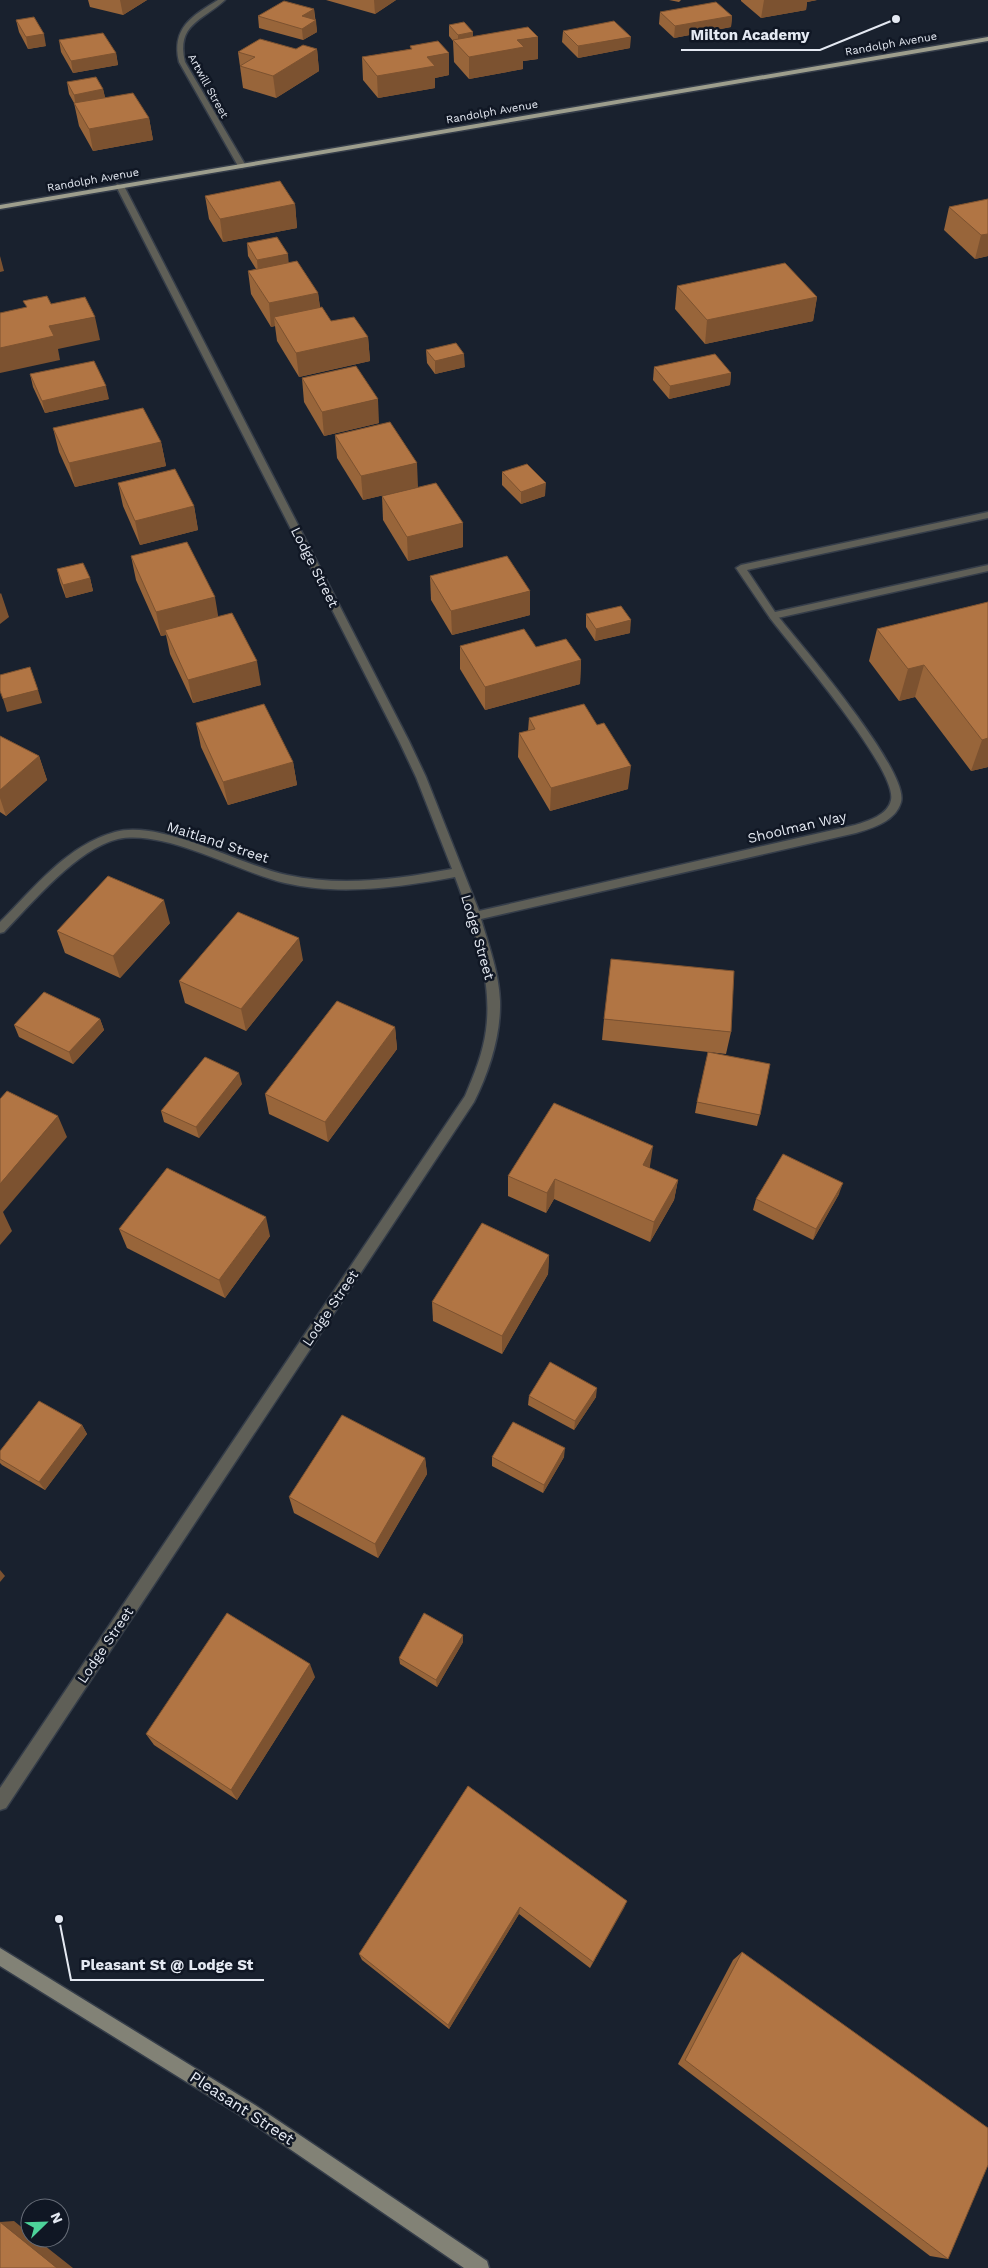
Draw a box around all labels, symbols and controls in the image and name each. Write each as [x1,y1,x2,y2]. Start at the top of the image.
callout: Milton Academy [681,20,820,50]
text: Milton Academy [691,26,810,44]
street label: Randolph Avenue [844,30,938,58]
street label: Artwill Street [185,52,231,121]
street label: Randolph Avenue [445,98,539,126]
street label: Randolph Avenue [46,166,140,194]
street label: Lodge Street [288,524,342,610]
street label: Shoolman Way [746,808,849,846]
street label: Maitland Street [165,818,271,866]
street label: Lodge Street [458,893,498,982]
street label: Lodge Street [299,1267,361,1349]
street label: Lodge Street [74,1604,136,1686]
callout: Pleasant St @ Lodge St [71,1950,264,1980]
text: Pleasant St @ Lodge St [81,1956,254,1974]
street label: Pleasant Street [186,2067,298,2149]
north arrow [20,2198,70,2248]
text: N [48,2210,66,2226]

